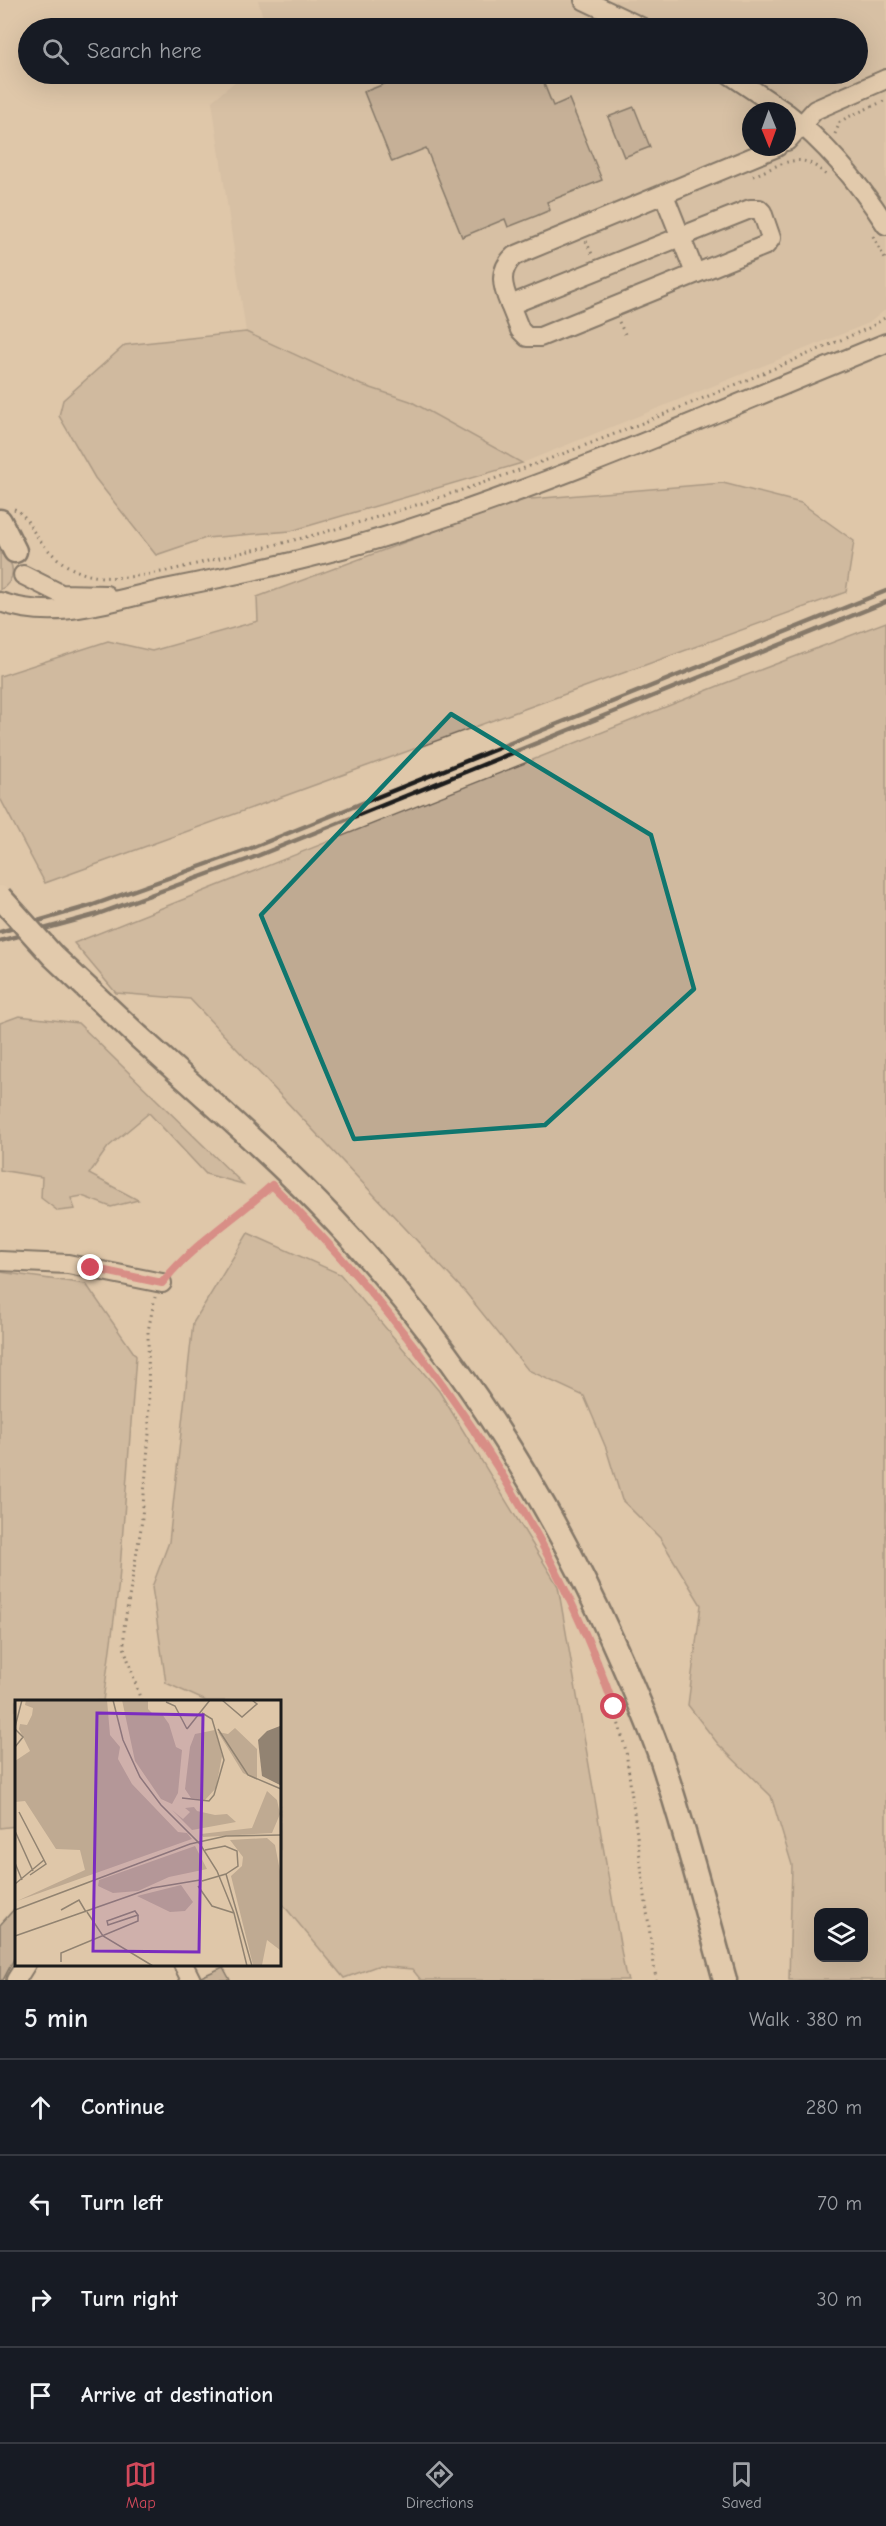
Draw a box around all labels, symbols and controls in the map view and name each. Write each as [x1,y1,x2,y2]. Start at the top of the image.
search box [18,18,868,84]
icon: search [39,35,72,68]
text: Search here [87,38,202,64]
north arrow [742,102,796,156]
route end [77,1254,103,1280]
route start [600,1693,626,1719]
inset map [15,1700,280,1965]
map controls [814,1908,868,1962]
button: layers [814,1908,868,1962]
text: 5 min [24,2004,88,2034]
text: Walk · 380 m [749,2008,862,2031]
icon: ahead [24,2091,57,2124]
text: Continue [81,2094,164,2120]
text: 280 m [806,2096,862,2119]
icon: left [24,2187,57,2220]
text: Turn left [81,2190,163,2216]
text: 70 m [817,2192,862,2215]
icon: right [24,2283,57,2316]
text: Turn right [81,2286,178,2312]
text: 30 m [816,2288,862,2311]
icon: arrive [24,2379,57,2412]
text: Arrive at destination [81,2382,273,2408]
tab: Map [124,2458,157,2512]
tab: Directions [406,2458,473,2512]
tab: Saved [722,2458,762,2512]

